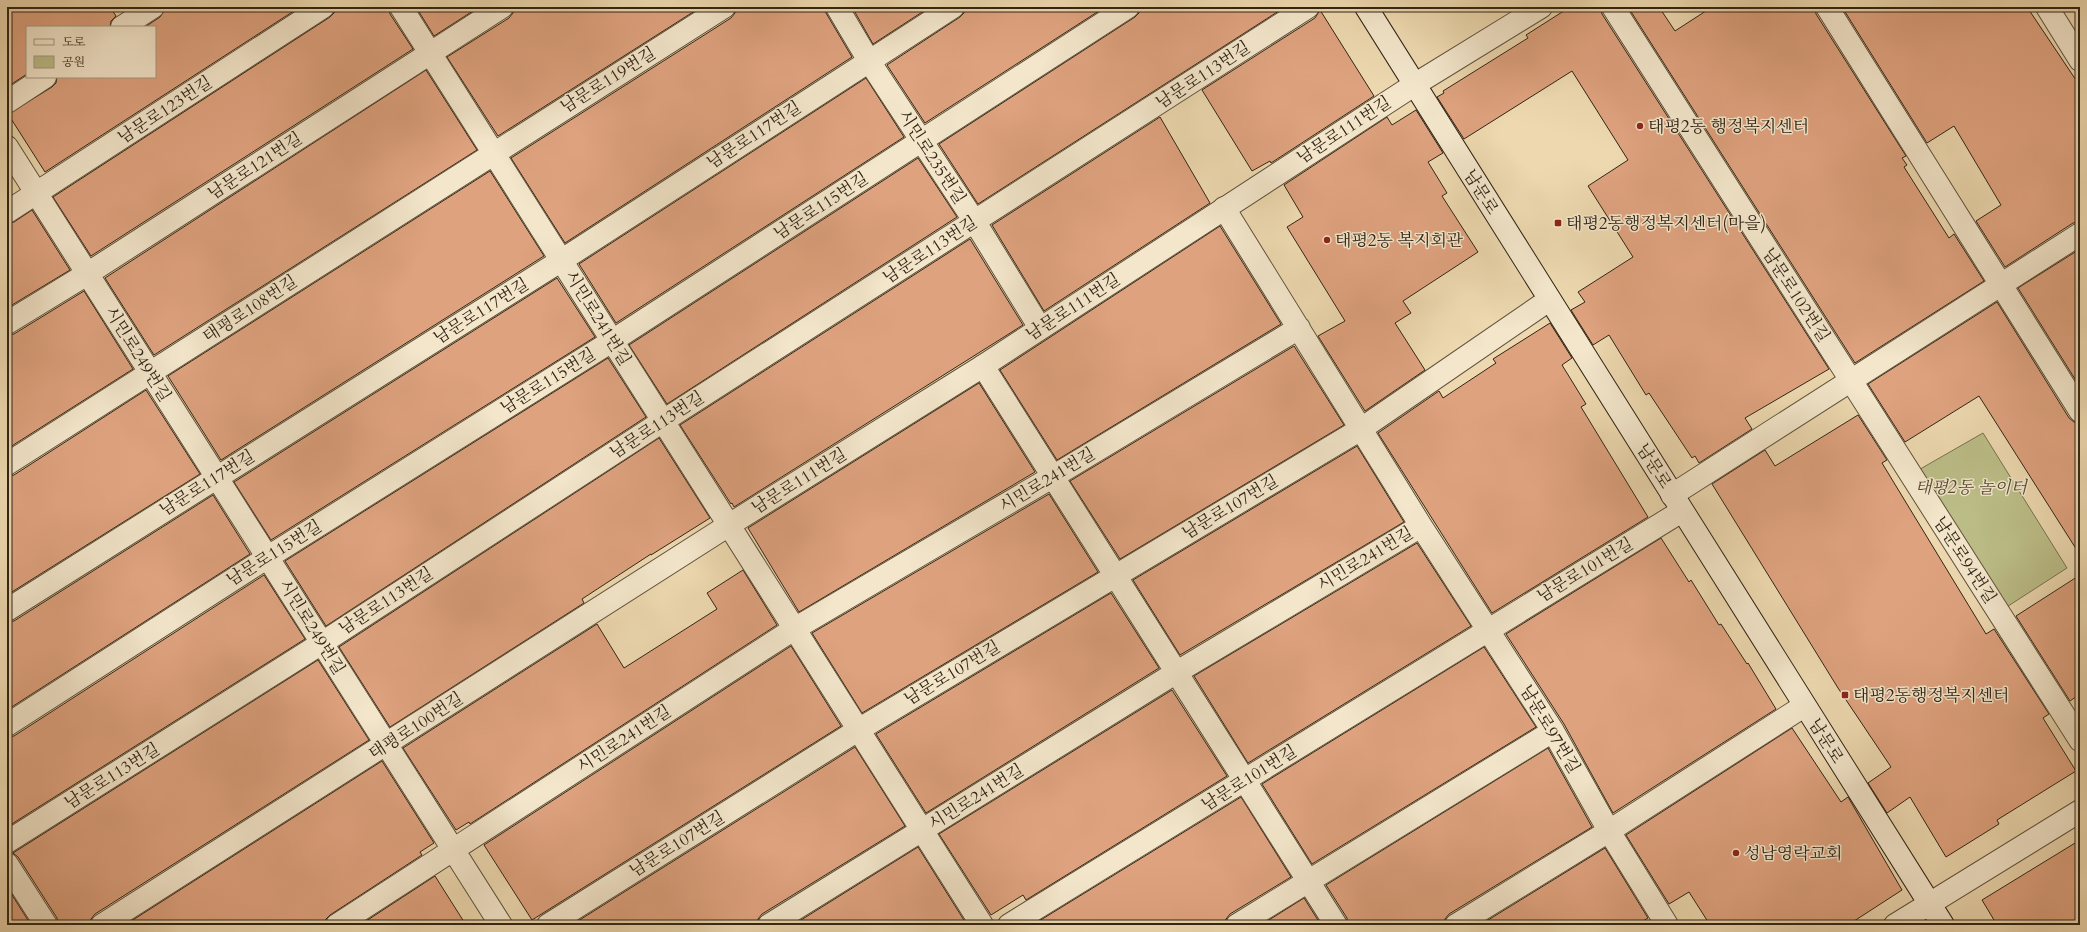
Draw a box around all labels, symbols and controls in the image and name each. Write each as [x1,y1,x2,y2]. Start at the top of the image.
legend [26,26,156,78]
text: 도로 [62,34,86,50]
street label: 남문로113번길 [1151,36,1255,114]
street label: 남문로119번길 [556,42,660,118]
text: 공원 [62,54,85,70]
street label: 남문로123번길 [113,71,217,149]
street label: 남문로111번길 [1292,91,1396,169]
street label: 남문로117번길 [702,96,806,174]
street label: 시민로235번길 [893,105,971,209]
place label: 태평2동 행정복지센터 [1648,115,1809,138]
marker: 태평2동 행정복지센터 [1635,121,1645,131]
street label: 남문로121번길 [203,127,307,205]
street label: 남문로 [1458,165,1504,219]
street label: 남문로115번길 [769,167,873,245]
street label: 남문로113번길 [878,211,982,289]
place label: 태평2동행정복지센터(마을) [1566,212,1766,235]
marker: 태평2동행정복지센터(마을) [1553,218,1563,228]
place label: 태평2동 복지회관 [1335,229,1464,252]
marker: 태평2동 복지회관 [1322,235,1332,245]
street label: 남문로102번길 [1757,243,1835,347]
street label: 시민로241번길 [560,266,636,370]
street label: 남문로111번길 [1021,268,1125,346]
street label: 태평로108번길 [198,270,302,348]
street label: 남문로117번길 [429,273,533,349]
street label: 시민로249번길 [100,302,176,406]
street label: 남문로115번길 [496,343,600,419]
street label: 남문로113번길 [605,386,709,464]
street label: 남문로 [1631,439,1677,493]
street label: 시민로241번길 [995,442,1099,518]
street label: 남문로111번길 [747,443,851,519]
street label: 남문로117번길 [155,445,259,521]
street label: 남문로107번길 [1178,469,1282,545]
park label: 태평2동 놀이터 [1915,476,2029,499]
street label: 남문로94번길 [1928,512,2002,608]
street label: 남문로115번길 [222,515,326,591]
street label: 시민로241번길 [1313,521,1417,597]
street label: 남문로101번길 [1533,532,1637,608]
street label: 남문로113번길 [334,562,438,640]
street label: 시민로249번길 [274,575,350,679]
street label: 남문로107번길 [900,635,1004,711]
street label: 남문로97번길 [1515,680,1585,778]
place label: 태평2동행정복지센터 [1853,684,2010,707]
street label: 태평로100번길 [364,687,468,765]
marker: 태평2동행정복지센터 [1840,690,1850,700]
street label: 시민로241번길 [572,700,676,778]
street label: 남문로 [1803,714,1849,768]
street label: 남문로113번길 [60,738,164,814]
street label: 남문로101번길 [1197,740,1301,816]
street label: 시민로241번길 [924,759,1028,835]
street label: 남문로107번길 [625,806,729,882]
place label: 성남영락교회 [1744,842,1843,865]
marker: 성남영락교회 [1731,848,1741,858]

